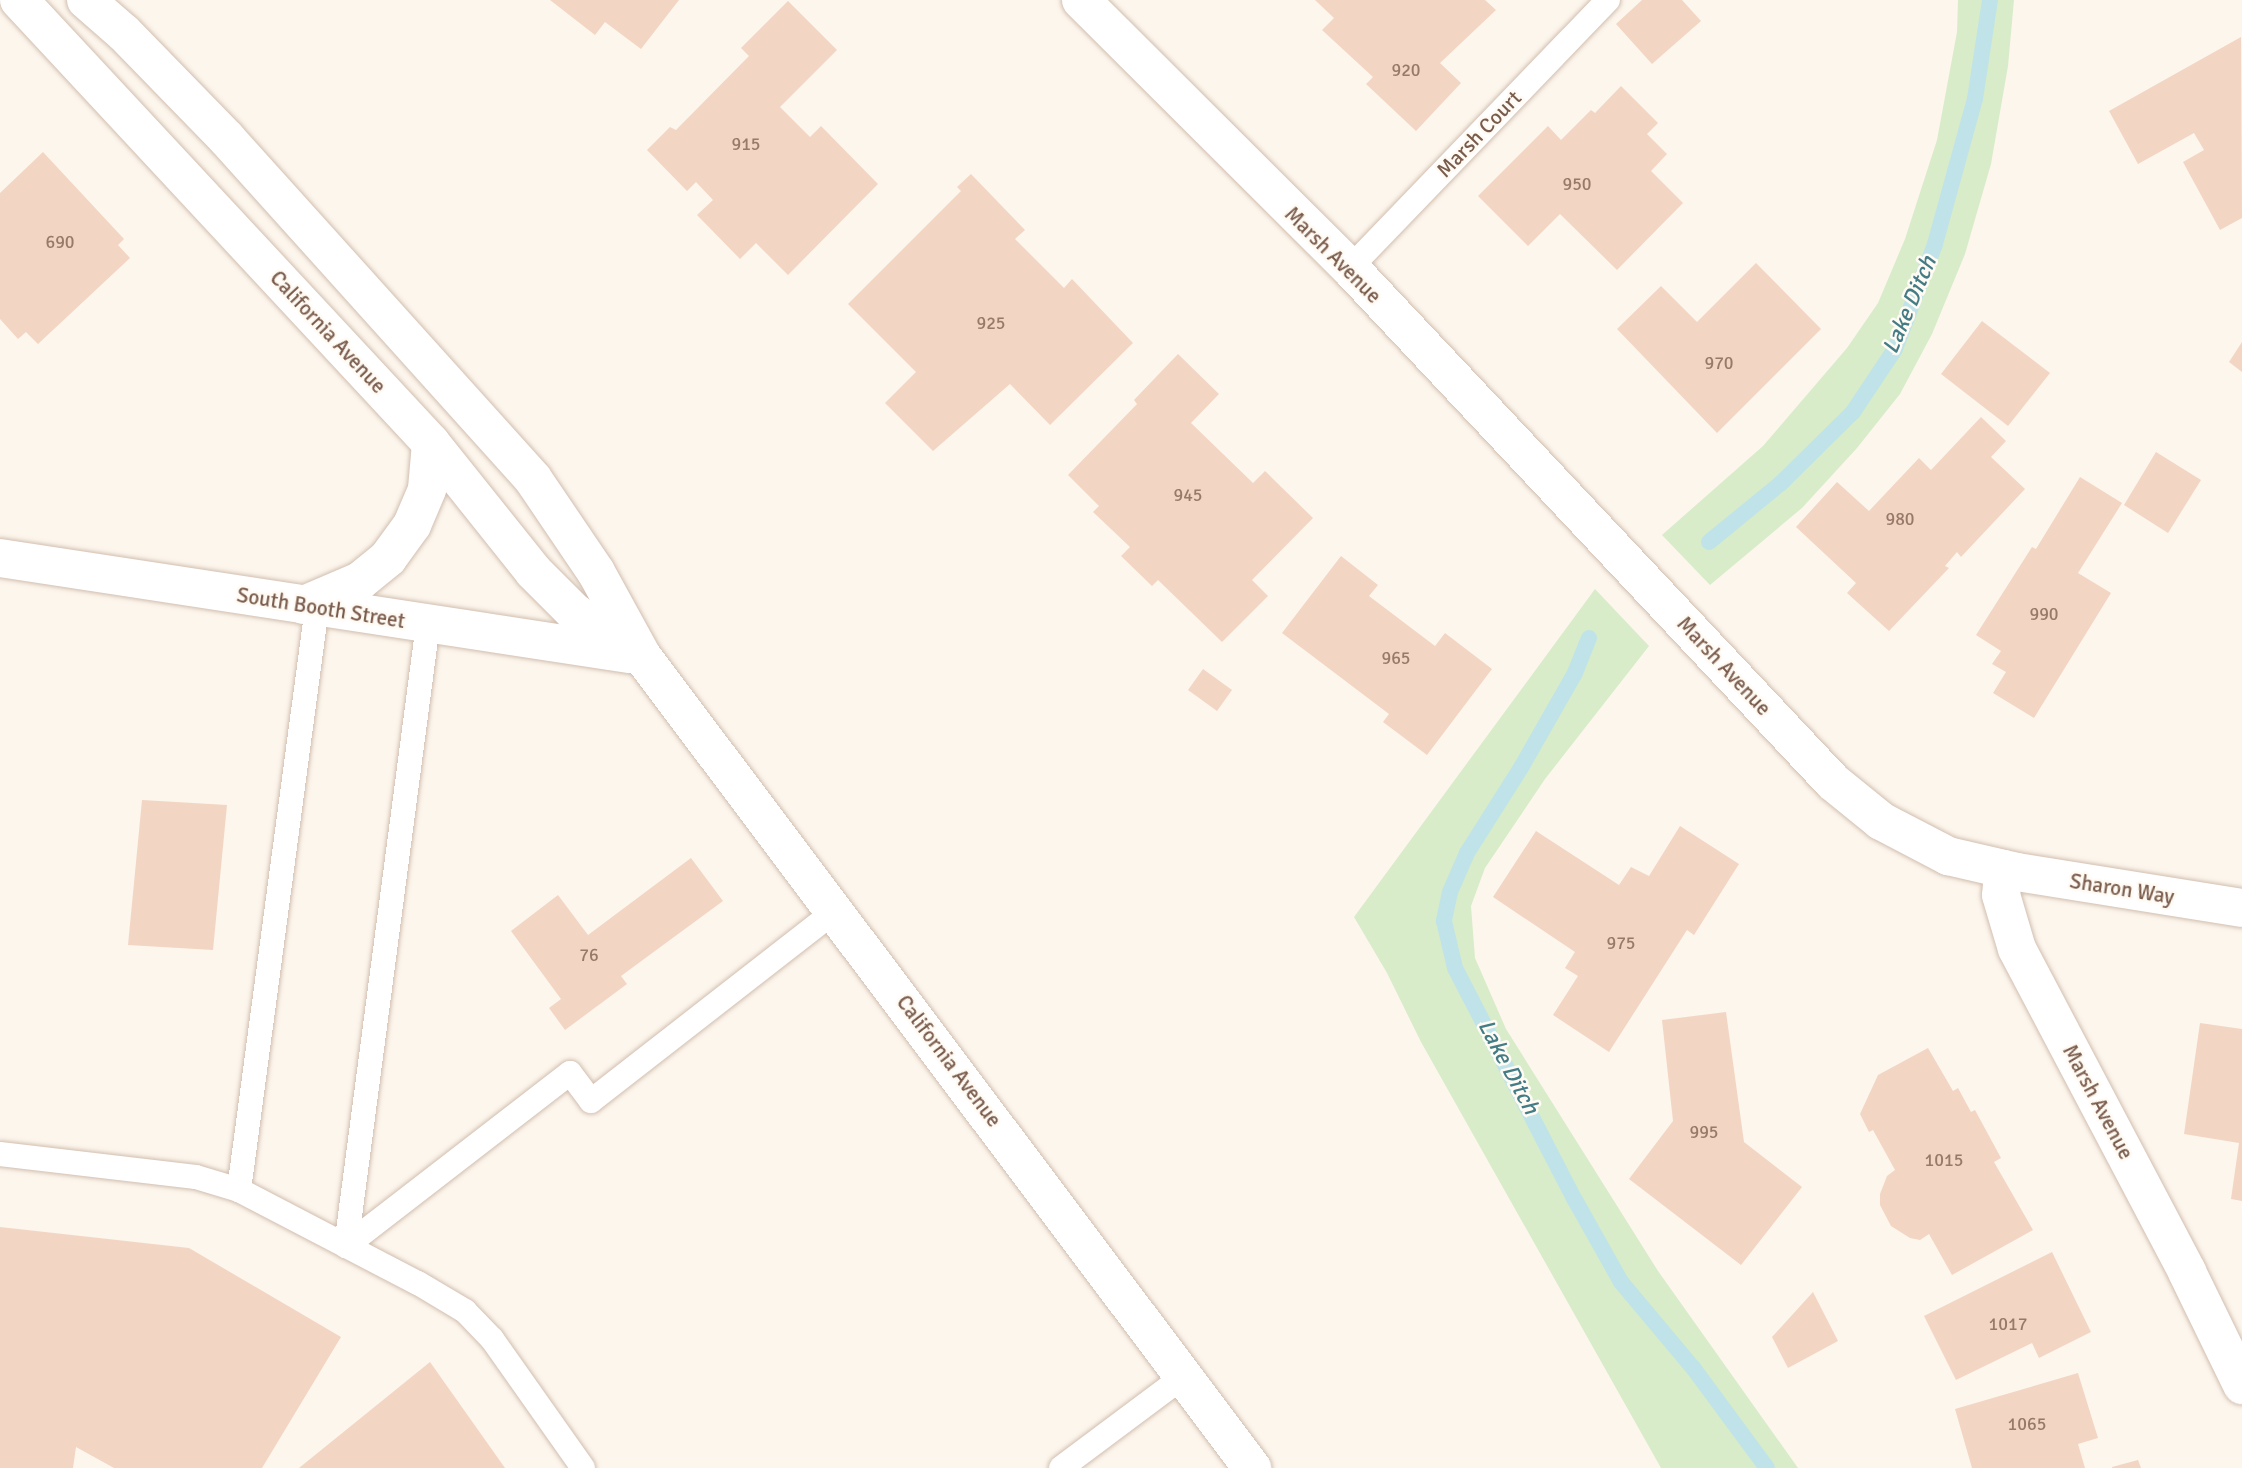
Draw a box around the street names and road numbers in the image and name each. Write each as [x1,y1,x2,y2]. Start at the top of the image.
street label: Marsh Court [1431,85,1527,183]
street label: Marsh Avenue [1279,201,1387,309]
street label: California Avenue [265,265,391,399]
street label: South Booth Street [235,582,407,634]
street label: Marsh Avenue [1672,611,1776,721]
street label: Sharon Way [2068,868,2176,910]
street label: California Avenue [891,990,1007,1132]
street label: Marsh Avenue [2057,1040,2139,1164]

